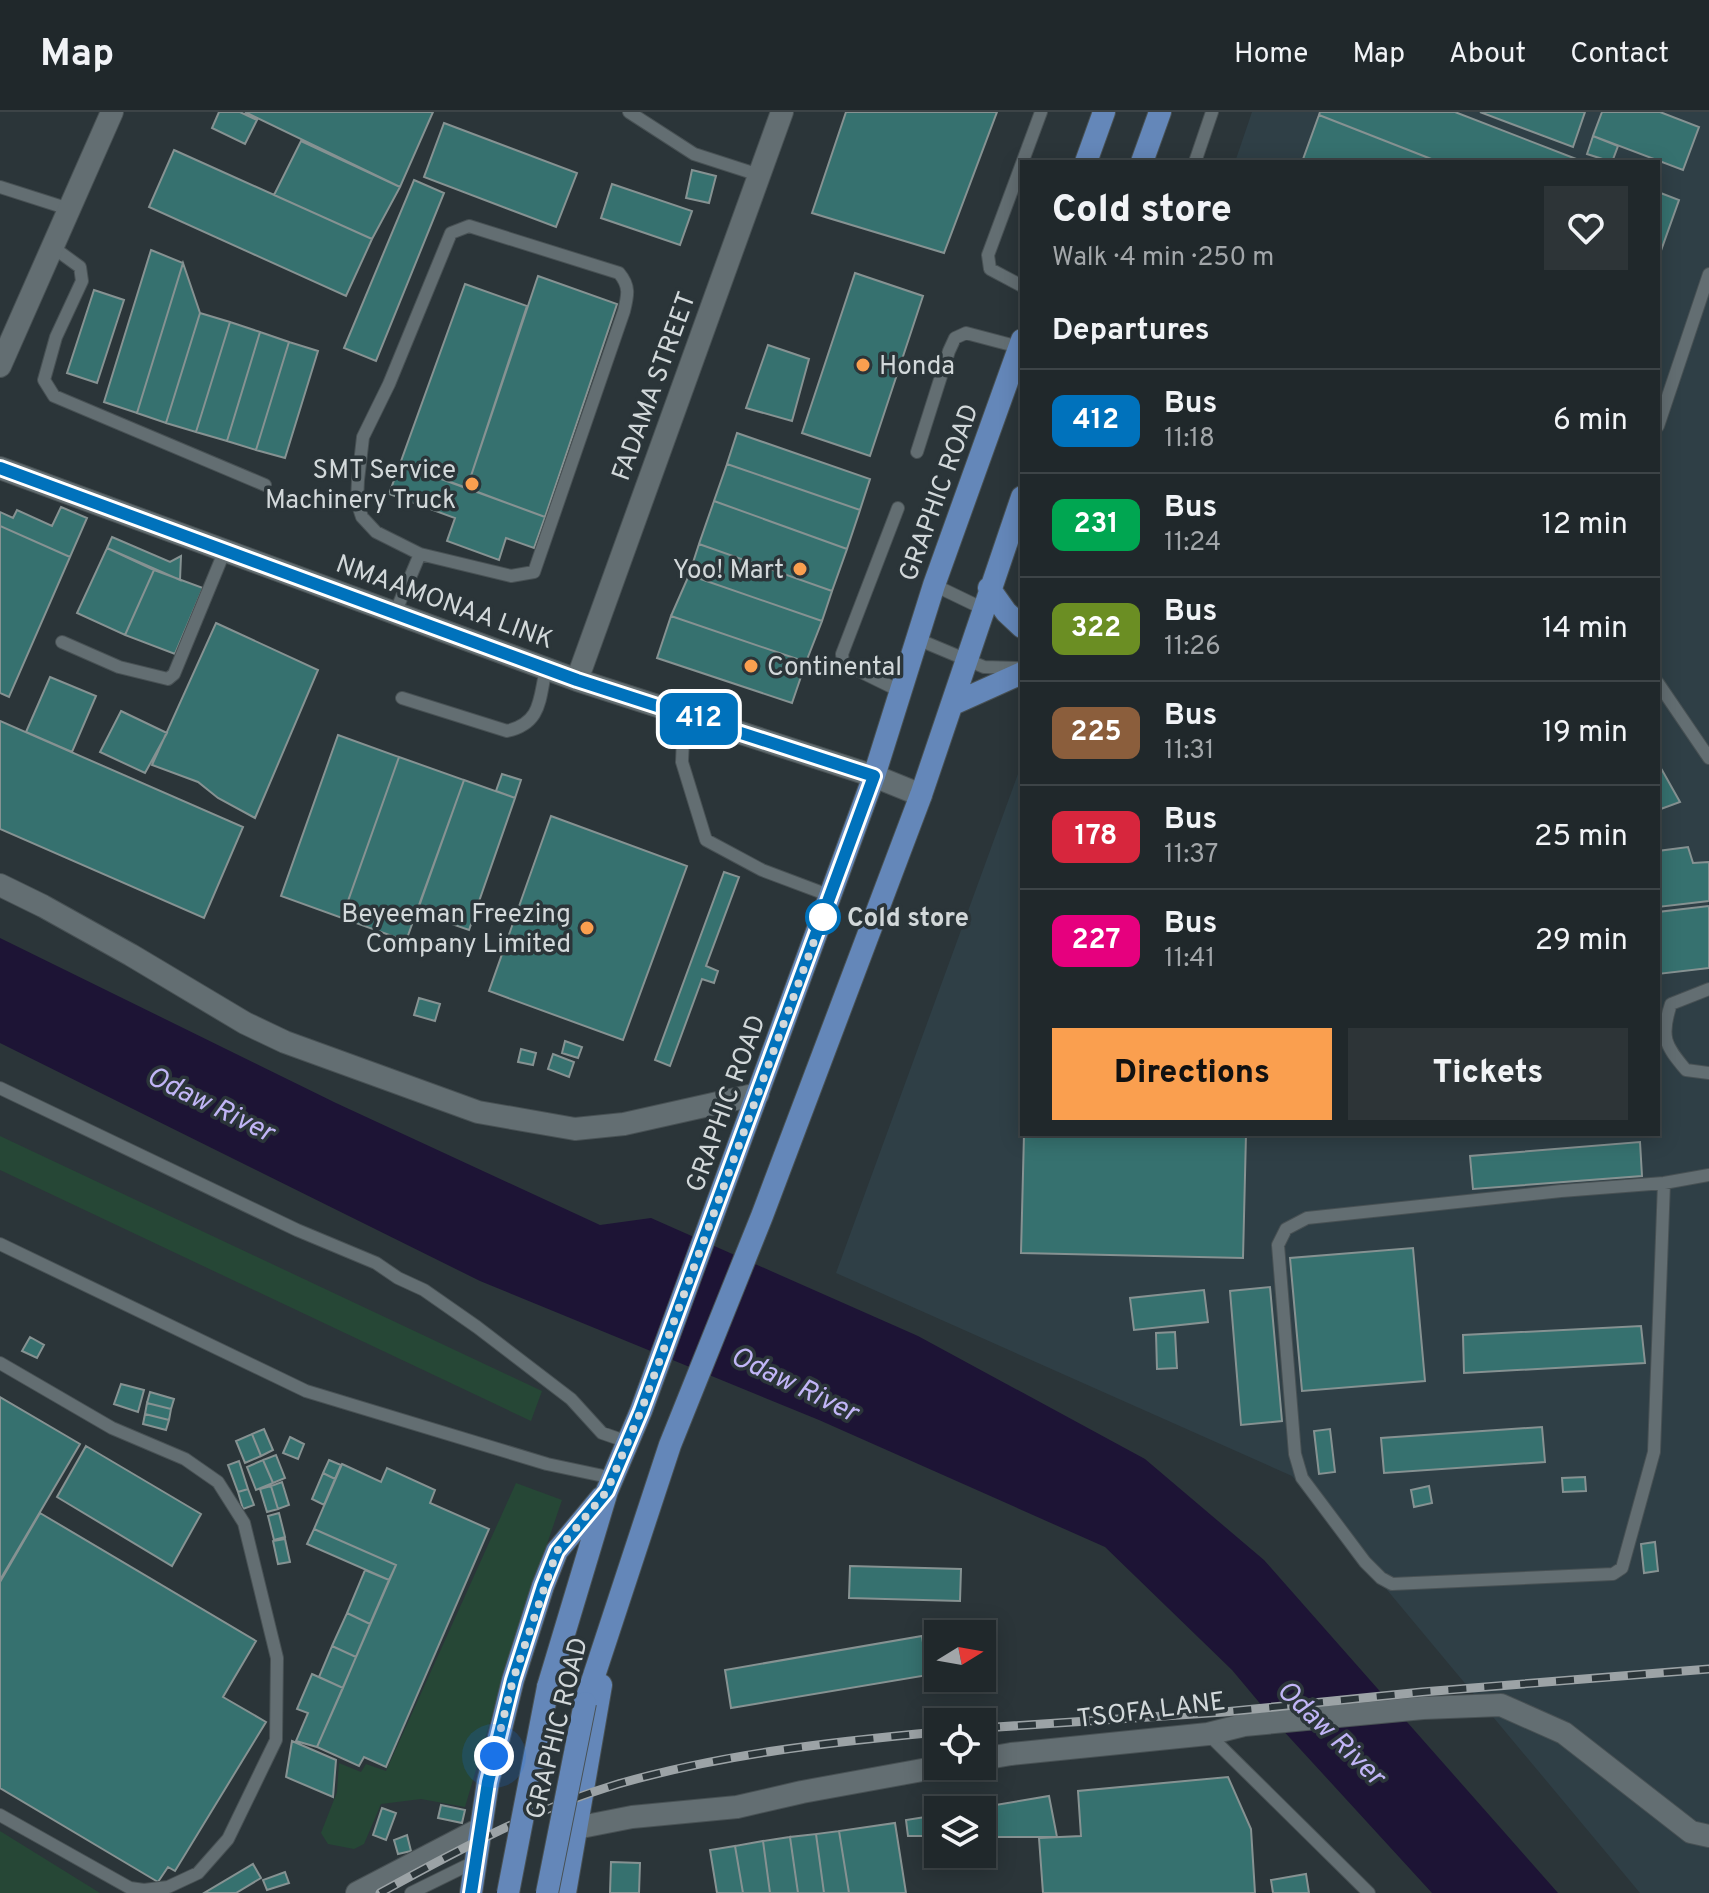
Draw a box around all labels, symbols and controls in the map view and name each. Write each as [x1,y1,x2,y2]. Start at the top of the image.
text: Map [40,31,114,80]
text: Home [1234,37,1308,73]
text: Map [1352,37,1405,73]
text: About [1449,37,1526,73]
text: Contact [1570,37,1669,73]
button: heart [1544,186,1628,270]
text: Cold store [1052,187,1232,236]
text: Walk · 4 min · 250 m [1052,242,1274,275]
street label: FADAMA STREET [606,288,705,486]
text: Departures [1052,313,1210,350]
place label: Honda [879,351,955,384]
marker: Honda [854,356,872,374]
text: Bus [1164,386,1217,423]
street label: GRAPHIC ROAD [893,400,988,586]
text: 412 [1073,403,1119,439]
text: 6 min [1553,403,1628,440]
text: 11:18 [1164,423,1215,456]
place label: SMT Service Machinery Truck [265,455,456,518]
marker: SMT Service Machinery Truck [463,475,481,493]
text: Bus [1164,490,1217,527]
text: 231 [1073,507,1119,543]
text: 12 min [1541,507,1628,544]
text: 11:24 [1164,527,1221,560]
street label: NMAAMONAA LINK [331,549,557,658]
place label: Yoo! Mart [673,555,784,588]
marker: Yoo! Mart [791,560,809,578]
text: Bus [1164,594,1217,631]
text: 322 [1071,611,1121,647]
text: 14 min [1542,611,1628,648]
text: 11:26 [1164,631,1221,664]
place label: Continental [767,652,902,685]
marker: Continental [742,657,760,675]
line badge: 412 [653,693,745,745]
text: Bus [1164,698,1217,735]
text: 412 [676,701,722,737]
text: 225 [1070,715,1122,751]
text: 19 min [1542,715,1628,752]
text: 11:31 [1164,735,1215,768]
text: Bus [1164,802,1217,839]
text: 178 [1075,819,1117,855]
text: 25 min [1534,819,1628,856]
text: 11:37 [1164,839,1218,872]
place label: Beyeeman Freezing Company Limited [341,899,571,962]
marker: Cold store [806,900,840,934]
place label: Cold store [847,903,969,936]
text: Bus [1164,906,1217,943]
marker: Beyeeman Freezing Company Limited [578,919,596,937]
text: 227 [1072,923,1121,959]
text: 29 min [1535,923,1628,960]
text: 11:41 [1164,943,1215,976]
street label: GRAPHIC ROAD [680,1011,775,1197]
button: Directions [1052,1028,1332,1120]
button: Tickets [1348,1028,1628,1120]
water label: Odaw River [140,1059,281,1153]
water label: Odaw River [724,1339,865,1433]
north arrow [924,1620,996,1692]
map controls [924,1620,996,1868]
street label: GRAPHIC ROAD [520,1634,597,1823]
water label: Odaw River [1268,1673,1394,1796]
street label: TSOFA LANE [1075,1686,1227,1737]
button: locate [924,1708,996,1780]
your location [474,1736,514,1776]
button: layers [924,1796,996,1868]

